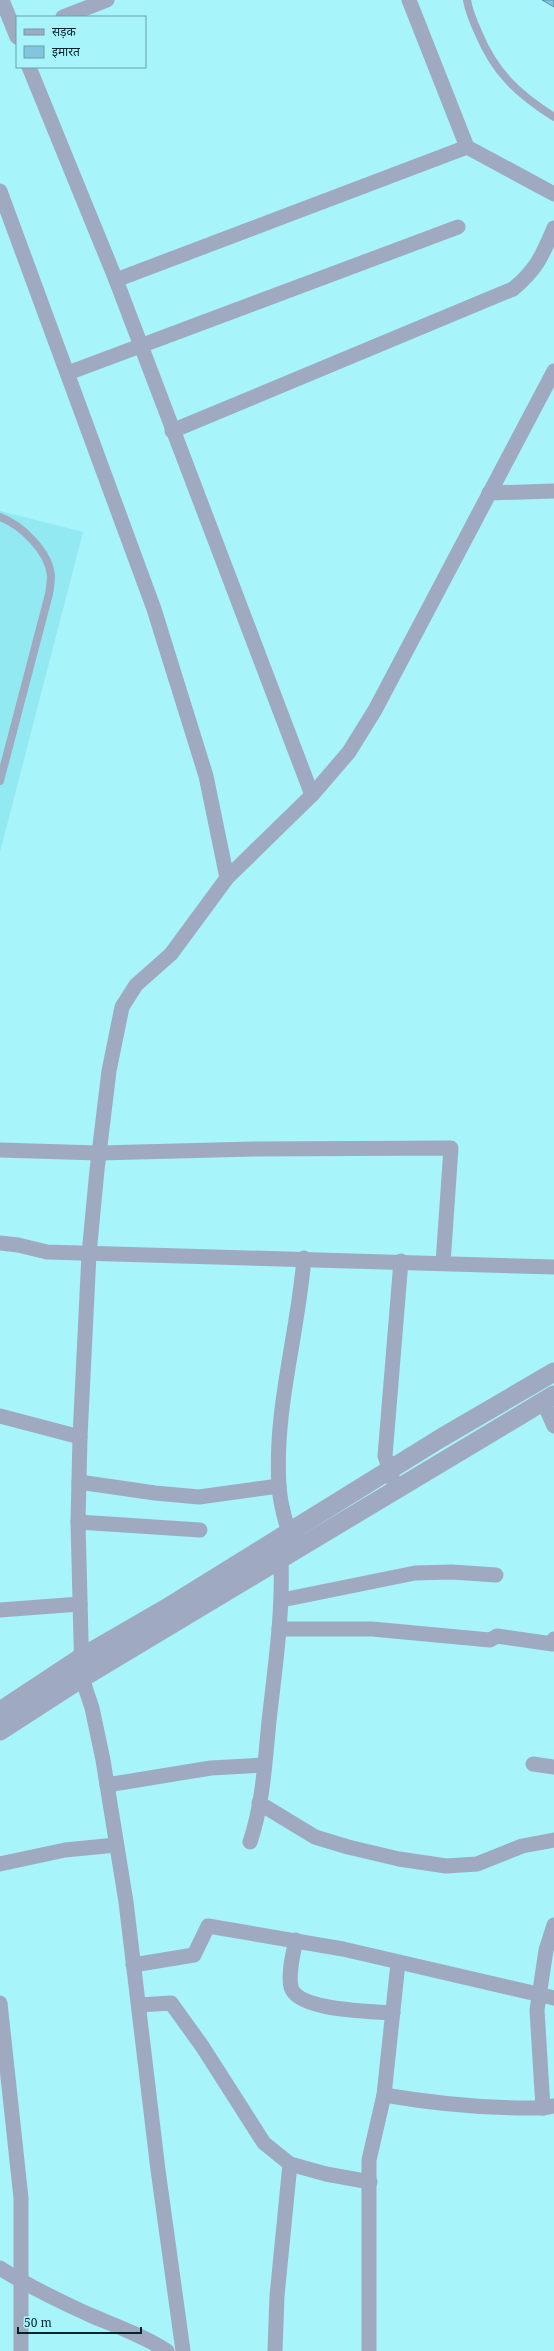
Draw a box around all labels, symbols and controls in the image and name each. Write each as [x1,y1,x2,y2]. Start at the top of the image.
legend [16,16,146,68]
text: सड़क [52,23,77,40]
text: इमारत [52,43,81,60]
scale bar [18,2309,141,2335]
text: 50 m [24,2314,52,2331]

